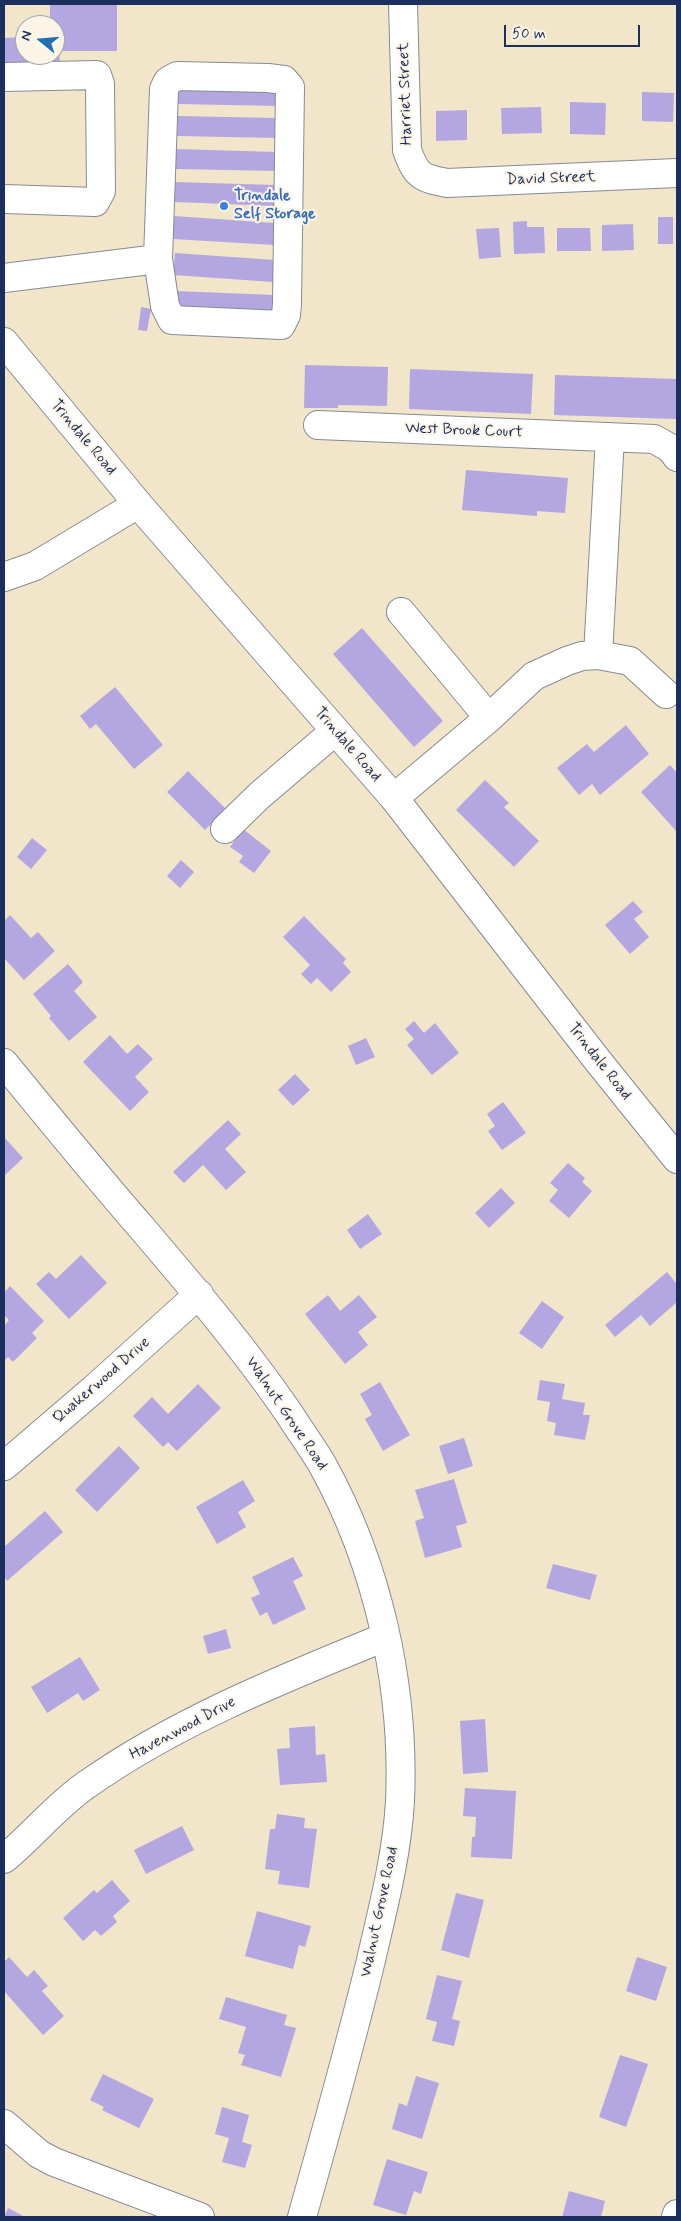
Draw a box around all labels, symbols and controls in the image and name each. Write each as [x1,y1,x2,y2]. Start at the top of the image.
north arrow [15,15,65,65]
scale bar [506,15,642,47]
text: 50 m [512,24,546,44]
text: N [17,29,37,43]
street label: Harriet Street [395,42,417,146]
street label: David Street [506,168,596,190]
place label: Trindale Self Storage [234,187,316,225]
marker: Trindale Self Storage [218,200,230,212]
street label: Trindale Road [46,396,120,480]
street label: West Brook Court [405,419,523,443]
street label: Trindale Road [309,704,385,786]
street label: Trindale Road [563,1019,635,1105]
street label: Quakerwood Drive [49,1334,155,1428]
street label: Walnut Grove Road [241,1353,331,1475]
street label: Havenwood Drive [127,1693,239,1765]
street label: Walnut Grove Road [357,1845,403,1979]

